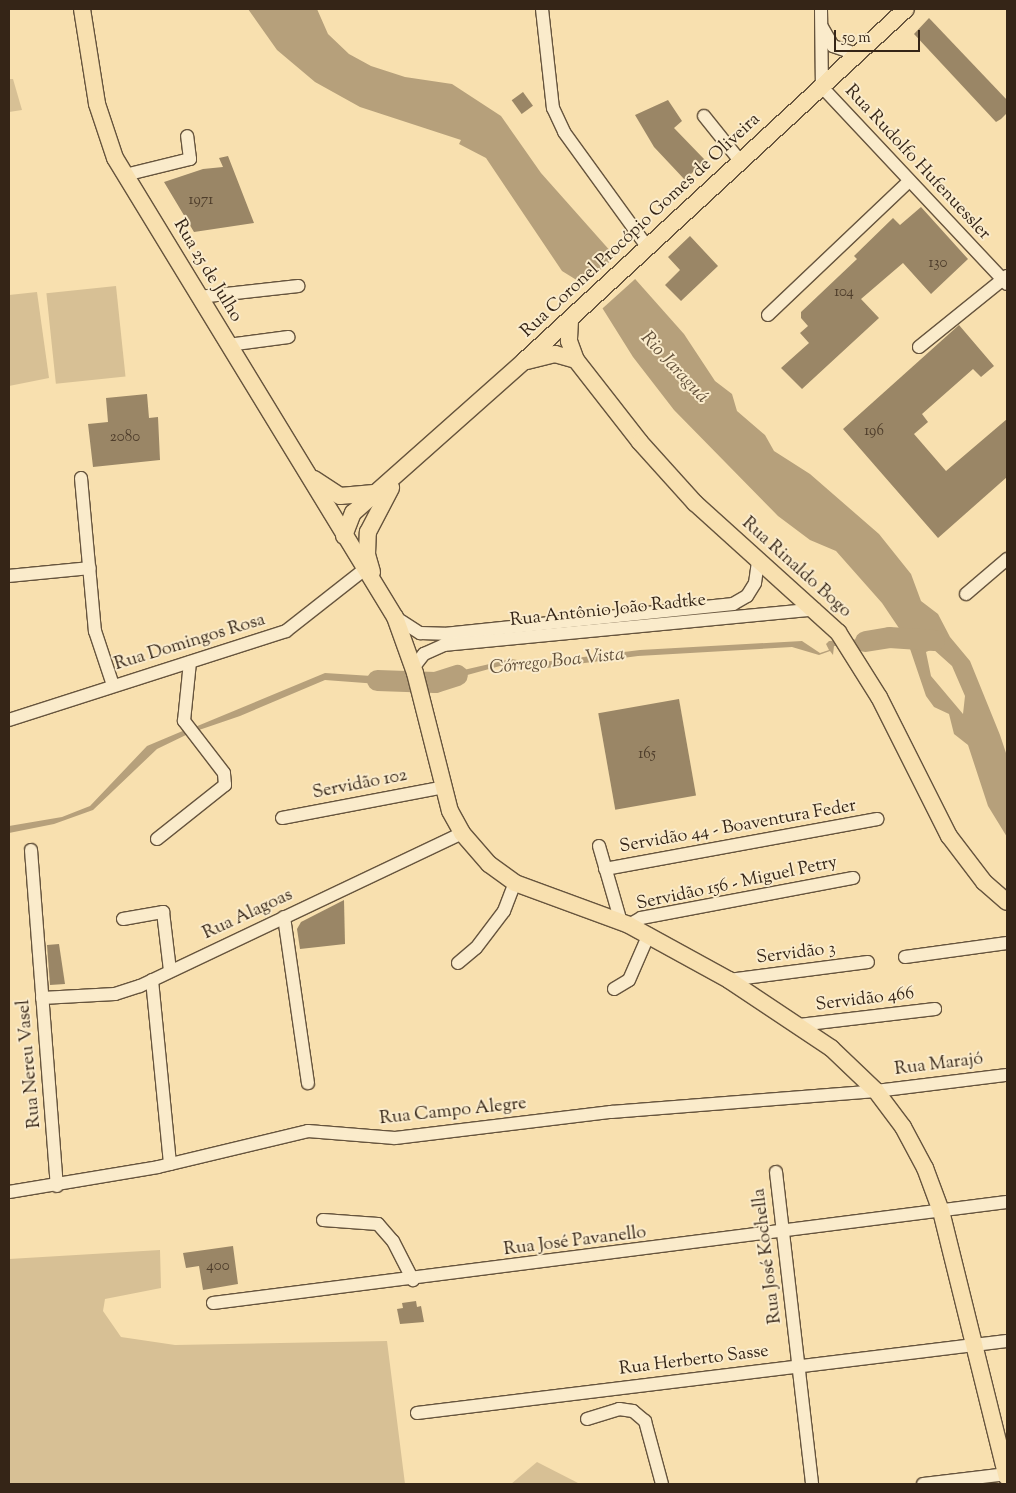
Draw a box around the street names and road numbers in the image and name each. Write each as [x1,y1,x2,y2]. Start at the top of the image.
street label: Rua Rudolfo Hufenuessler [839,81,995,245]
street label: Rua Coronel Procópio Gomes de Oliveira [517,109,765,343]
street label: Rua 25 de Julho [168,216,246,326]
street label: Rua Rinaldo Bogo [737,513,855,623]
street label: Rua Antônio João Radtke [509,590,707,632]
street label: Rua Domingos Rosa [112,610,268,676]
street label: Servidão 102 [311,765,409,805]
street label: Servidão 44 - Boaventura Feder [618,796,858,858]
street label: Servidão 156 - Miguel Petry [635,852,839,916]
street label: Rua Alagoas [200,885,296,945]
street label: Servidão 3 [755,938,837,970]
street label: Servidão 466 [815,983,915,1017]
street label: Rua Nereu Vasel [14,999,46,1129]
street label: Rua Marajó [893,1049,985,1081]
street label: Rua Campo Alegre [378,1094,528,1130]
street label: Rua José Kochella [749,1187,787,1325]
street label: Rua José Pavanello [503,1223,647,1261]
street label: Rua Herberto Sasse [618,1341,770,1381]

